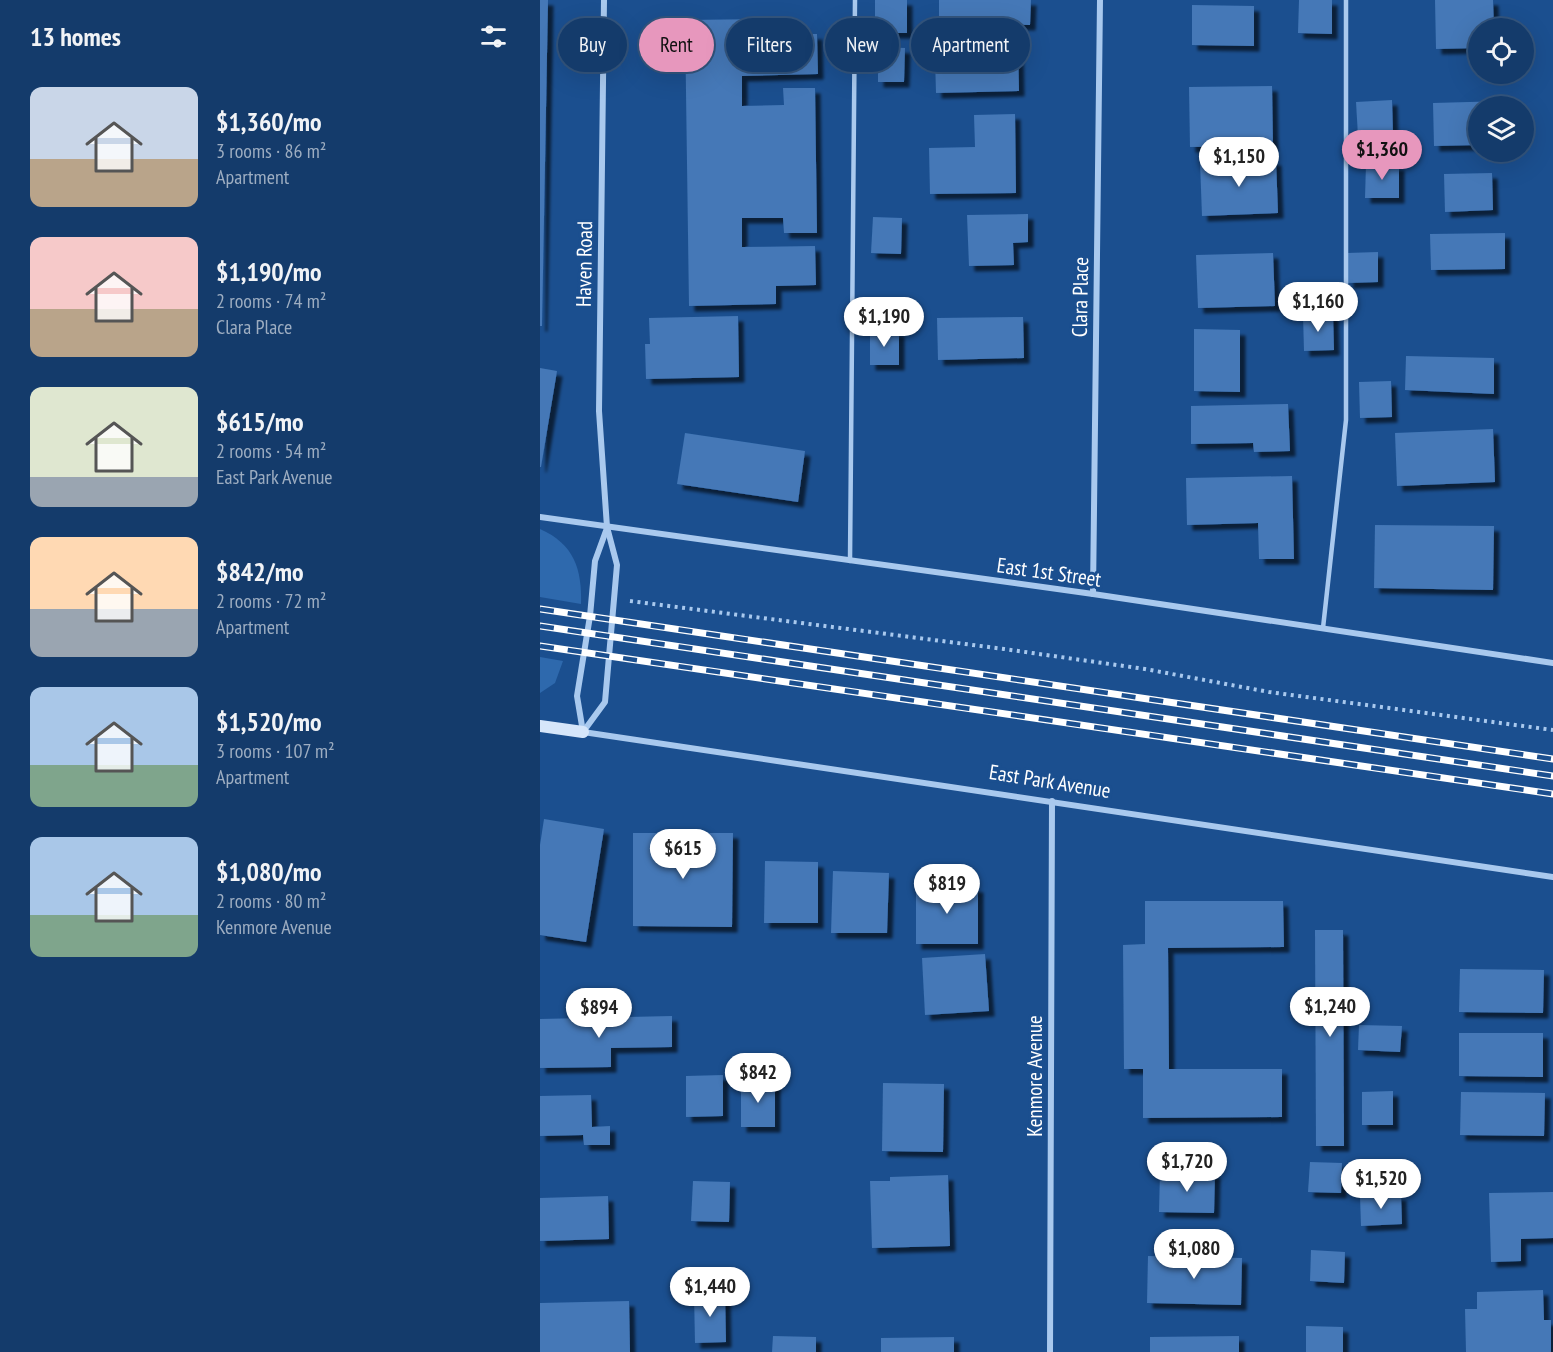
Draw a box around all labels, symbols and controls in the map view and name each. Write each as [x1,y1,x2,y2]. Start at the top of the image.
chip: Buy [558,18,627,72]
chip: Rent [639,18,714,72]
chip: Filters [726,18,813,72]
chip: New [825,18,899,72]
chip: Apartment [911,18,1030,72]
map controls [1468,18,1534,162]
button: locate [1468,18,1534,84]
text: 13 homes [30,20,121,53]
icon: filters [477,20,510,53]
button: layers [1468,96,1534,162]
text: $1,360/mo [216,105,322,138]
icon: home [78,111,150,183]
pin: $1,360 [1333,130,1431,181]
text: $1,360 [1356,136,1408,162]
pin: $1,150 [1190,137,1288,188]
text: 3 rooms · 86 m² [216,138,326,164]
text: $1,150 [1213,143,1265,169]
text: Apartment [216,164,289,190]
street label: Haven Road [570,221,598,307]
text: $1,190/mo [216,255,322,288]
street label: Clara Place [1066,257,1094,337]
icon: home [78,261,150,333]
pin: $1,160 [1269,282,1367,333]
text: 2 rooms · 74 m² [216,288,326,314]
text: $1,160 [1292,288,1344,314]
pin: $1,190 [835,297,933,348]
text: $1,190 [858,303,910,329]
text: Clara Place [216,314,292,340]
text: $615/mo [216,405,304,438]
icon: home [78,411,150,483]
text: 2 rooms · 54 m² [216,438,326,464]
text: East Park Avenue [216,464,333,490]
street label: East 1st Street [995,551,1103,593]
text: $842/mo [216,555,304,588]
icon: home [78,561,150,633]
text: 2 rooms · 72 m² [216,588,326,614]
text: Apartment [216,614,289,640]
text: $1,520/mo [216,705,322,738]
icon: home [78,711,150,783]
text: 3 rooms · 107 m² [216,738,335,764]
street label: East Park Avenue [987,758,1113,804]
text: Apartment [216,764,289,790]
pin: $615 [647,829,719,880]
text: $615 [664,835,702,861]
text: $1,080/mo [216,855,322,888]
icon: home [78,861,150,933]
pin: $819 [911,864,983,915]
text: $819 [928,870,966,896]
text: 2 rooms · 80 m² [216,888,326,914]
text: Kenmore Avenue [216,914,332,940]
pin: $1,240 [1281,987,1379,1038]
pin: $894 [563,988,635,1039]
text: $1,240 [1304,993,1356,1019]
text: $894 [580,994,618,1020]
street label: Kenmore Avenue [1021,1015,1048,1137]
pin: $842 [722,1053,794,1104]
text: $842 [739,1059,777,1085]
pin: $1,720 [1138,1142,1236,1193]
text: $1,720 [1161,1148,1213,1174]
pin: $1,520 [1332,1159,1430,1210]
text: $1,520 [1355,1165,1407,1191]
pin: $1,080 [1145,1229,1243,1280]
text: $1,080 [1168,1235,1220,1261]
pin: $1,440 [661,1267,759,1318]
text: $1,440 [684,1273,736,1299]

